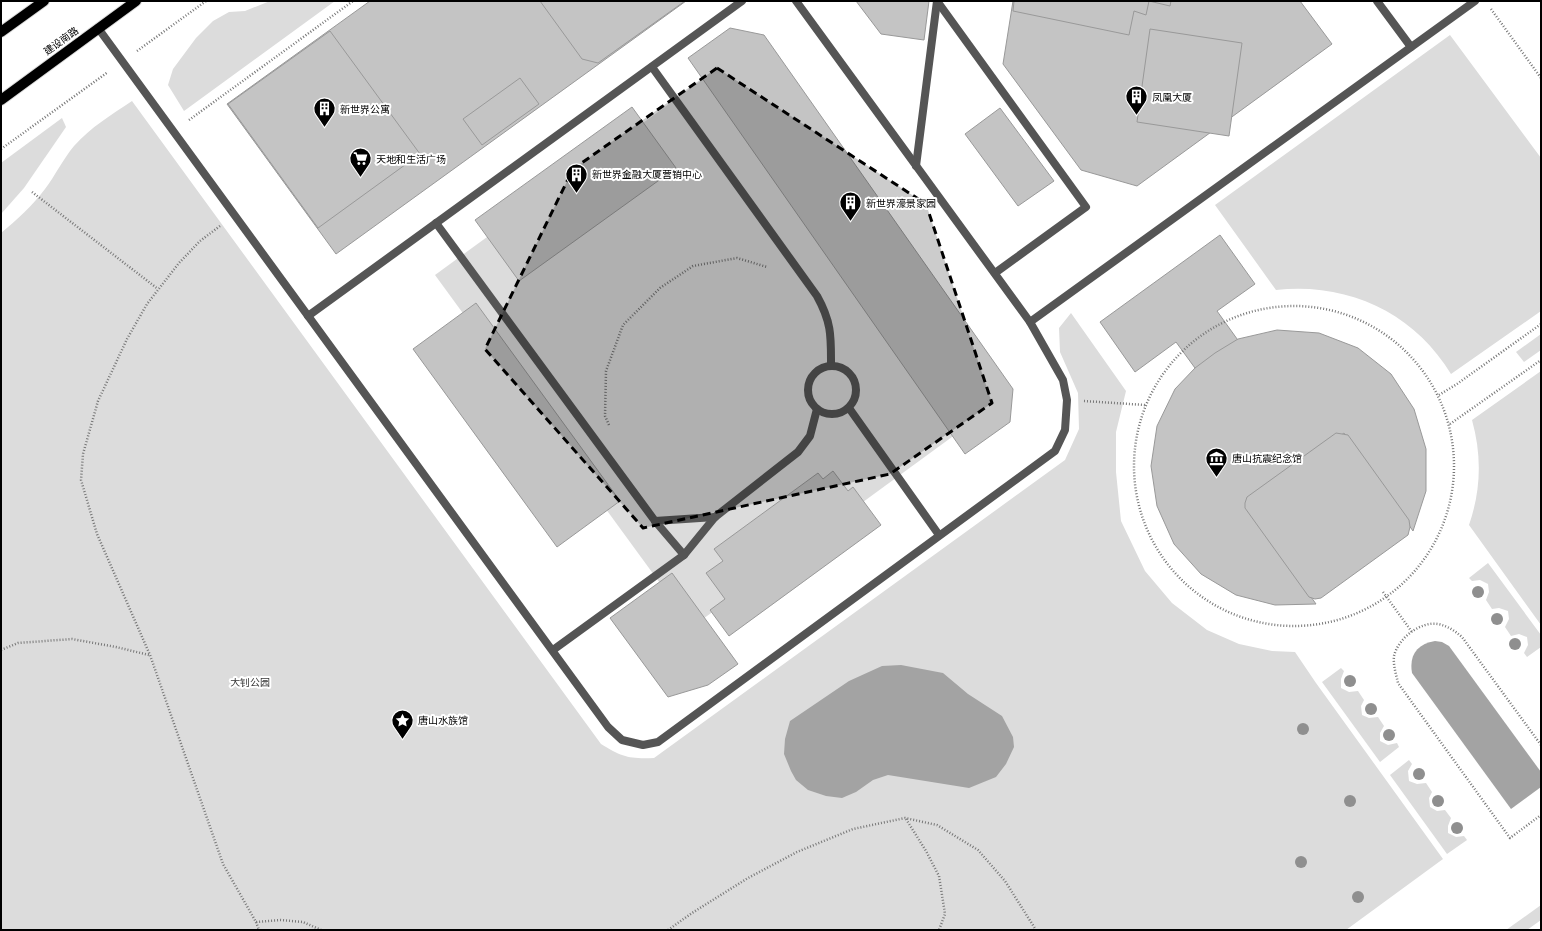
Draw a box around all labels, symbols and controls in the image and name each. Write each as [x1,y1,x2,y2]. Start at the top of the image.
street label: 建设南路 [42,25,80,57]
building icon: 凤凰大厦 [1123,84,1149,117]
place label: 凤凰大厦 [1152,92,1192,103]
building icon: 新世界公寓 [311,96,337,129]
place label: 新世界公寓 [340,104,390,115]
supermarket icon: 天地和生活广场 [348,146,374,179]
place label: 天地和生活广场 [376,154,446,165]
building icon: 新世界金融大厦营销中心 [563,161,589,194]
place label: 新世界金融大厦营销中心 [592,169,702,180]
building icon: 新世界濠景家园 [837,190,863,223]
place label: 新世界濠景家园 [866,198,936,209]
museum icon: 唐山抗震纪念馆 [1204,445,1230,478]
place label: 唐山抗震纪念馆 [1232,453,1302,464]
park label: 大钊公园 [230,677,270,688]
place icon: 唐山水族馆 [390,707,416,740]
place label: 唐山水族馆 [418,715,468,726]

